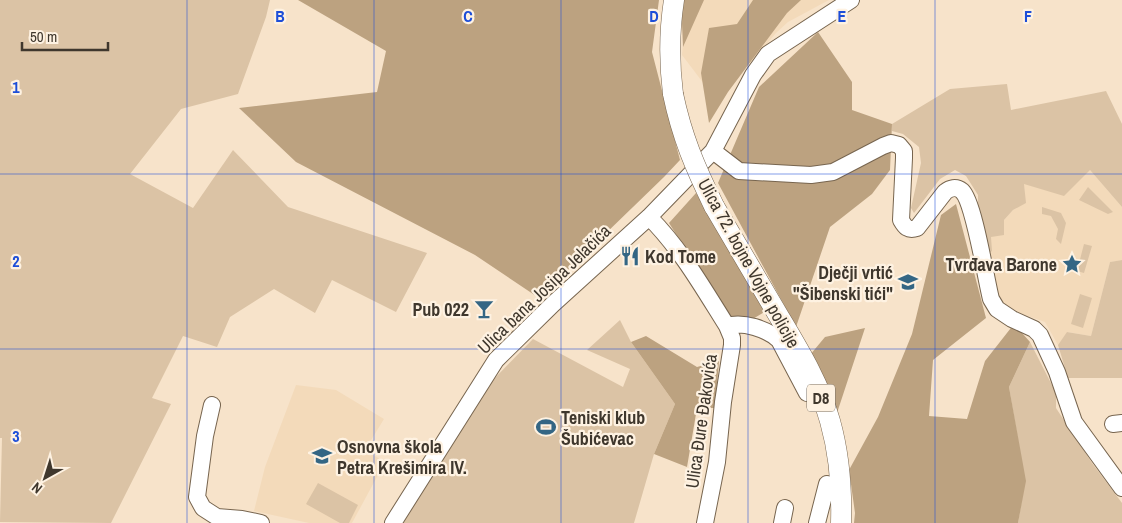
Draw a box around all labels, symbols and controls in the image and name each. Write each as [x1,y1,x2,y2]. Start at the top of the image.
text: B [275,5,285,27]
text: C [463,5,473,27]
text: D [649,5,659,27]
text: E [838,5,847,27]
text: F [1024,5,1032,27]
scale bar [22,20,109,52]
text: 50 m [30,26,57,47]
text: 1 [12,76,20,98]
street label: Ulica 72. bojne Vojne policije [692,174,806,352]
street label: Ulica bana Josipa Jelačića [472,219,616,359]
place label: Kod Tome [645,244,716,269]
restaurant icon: Kod Tome [619,245,641,267]
text: 2 [12,250,20,272]
place label: Tvrđava Barone [945,252,1057,277]
place icon: Tvrđava Barone [1061,253,1083,275]
place label: Dječji vrtić "Šibenski tići" [793,260,893,306]
school or university icon: Dječji vrtić "Šibenski tići" [897,271,919,293]
place label: Pub 022 [412,297,469,322]
bar icon: Pub 022 [473,298,495,320]
street label: Ulica Đure Đakovića [679,352,723,490]
road number: D8 [807,384,835,412]
place label: Teniski klub Šubićevac [561,405,645,451]
sports icon: Teniski klub Šubićevac [535,416,557,438]
text: 3 [12,425,20,447]
place label: Osnovna škola Petra Krešimira IV. [337,434,467,480]
school or university icon: Osnovna škola Petra Krešimira IV. [311,445,333,467]
north arrow [20,453,70,503]
text: N [28,478,46,498]

